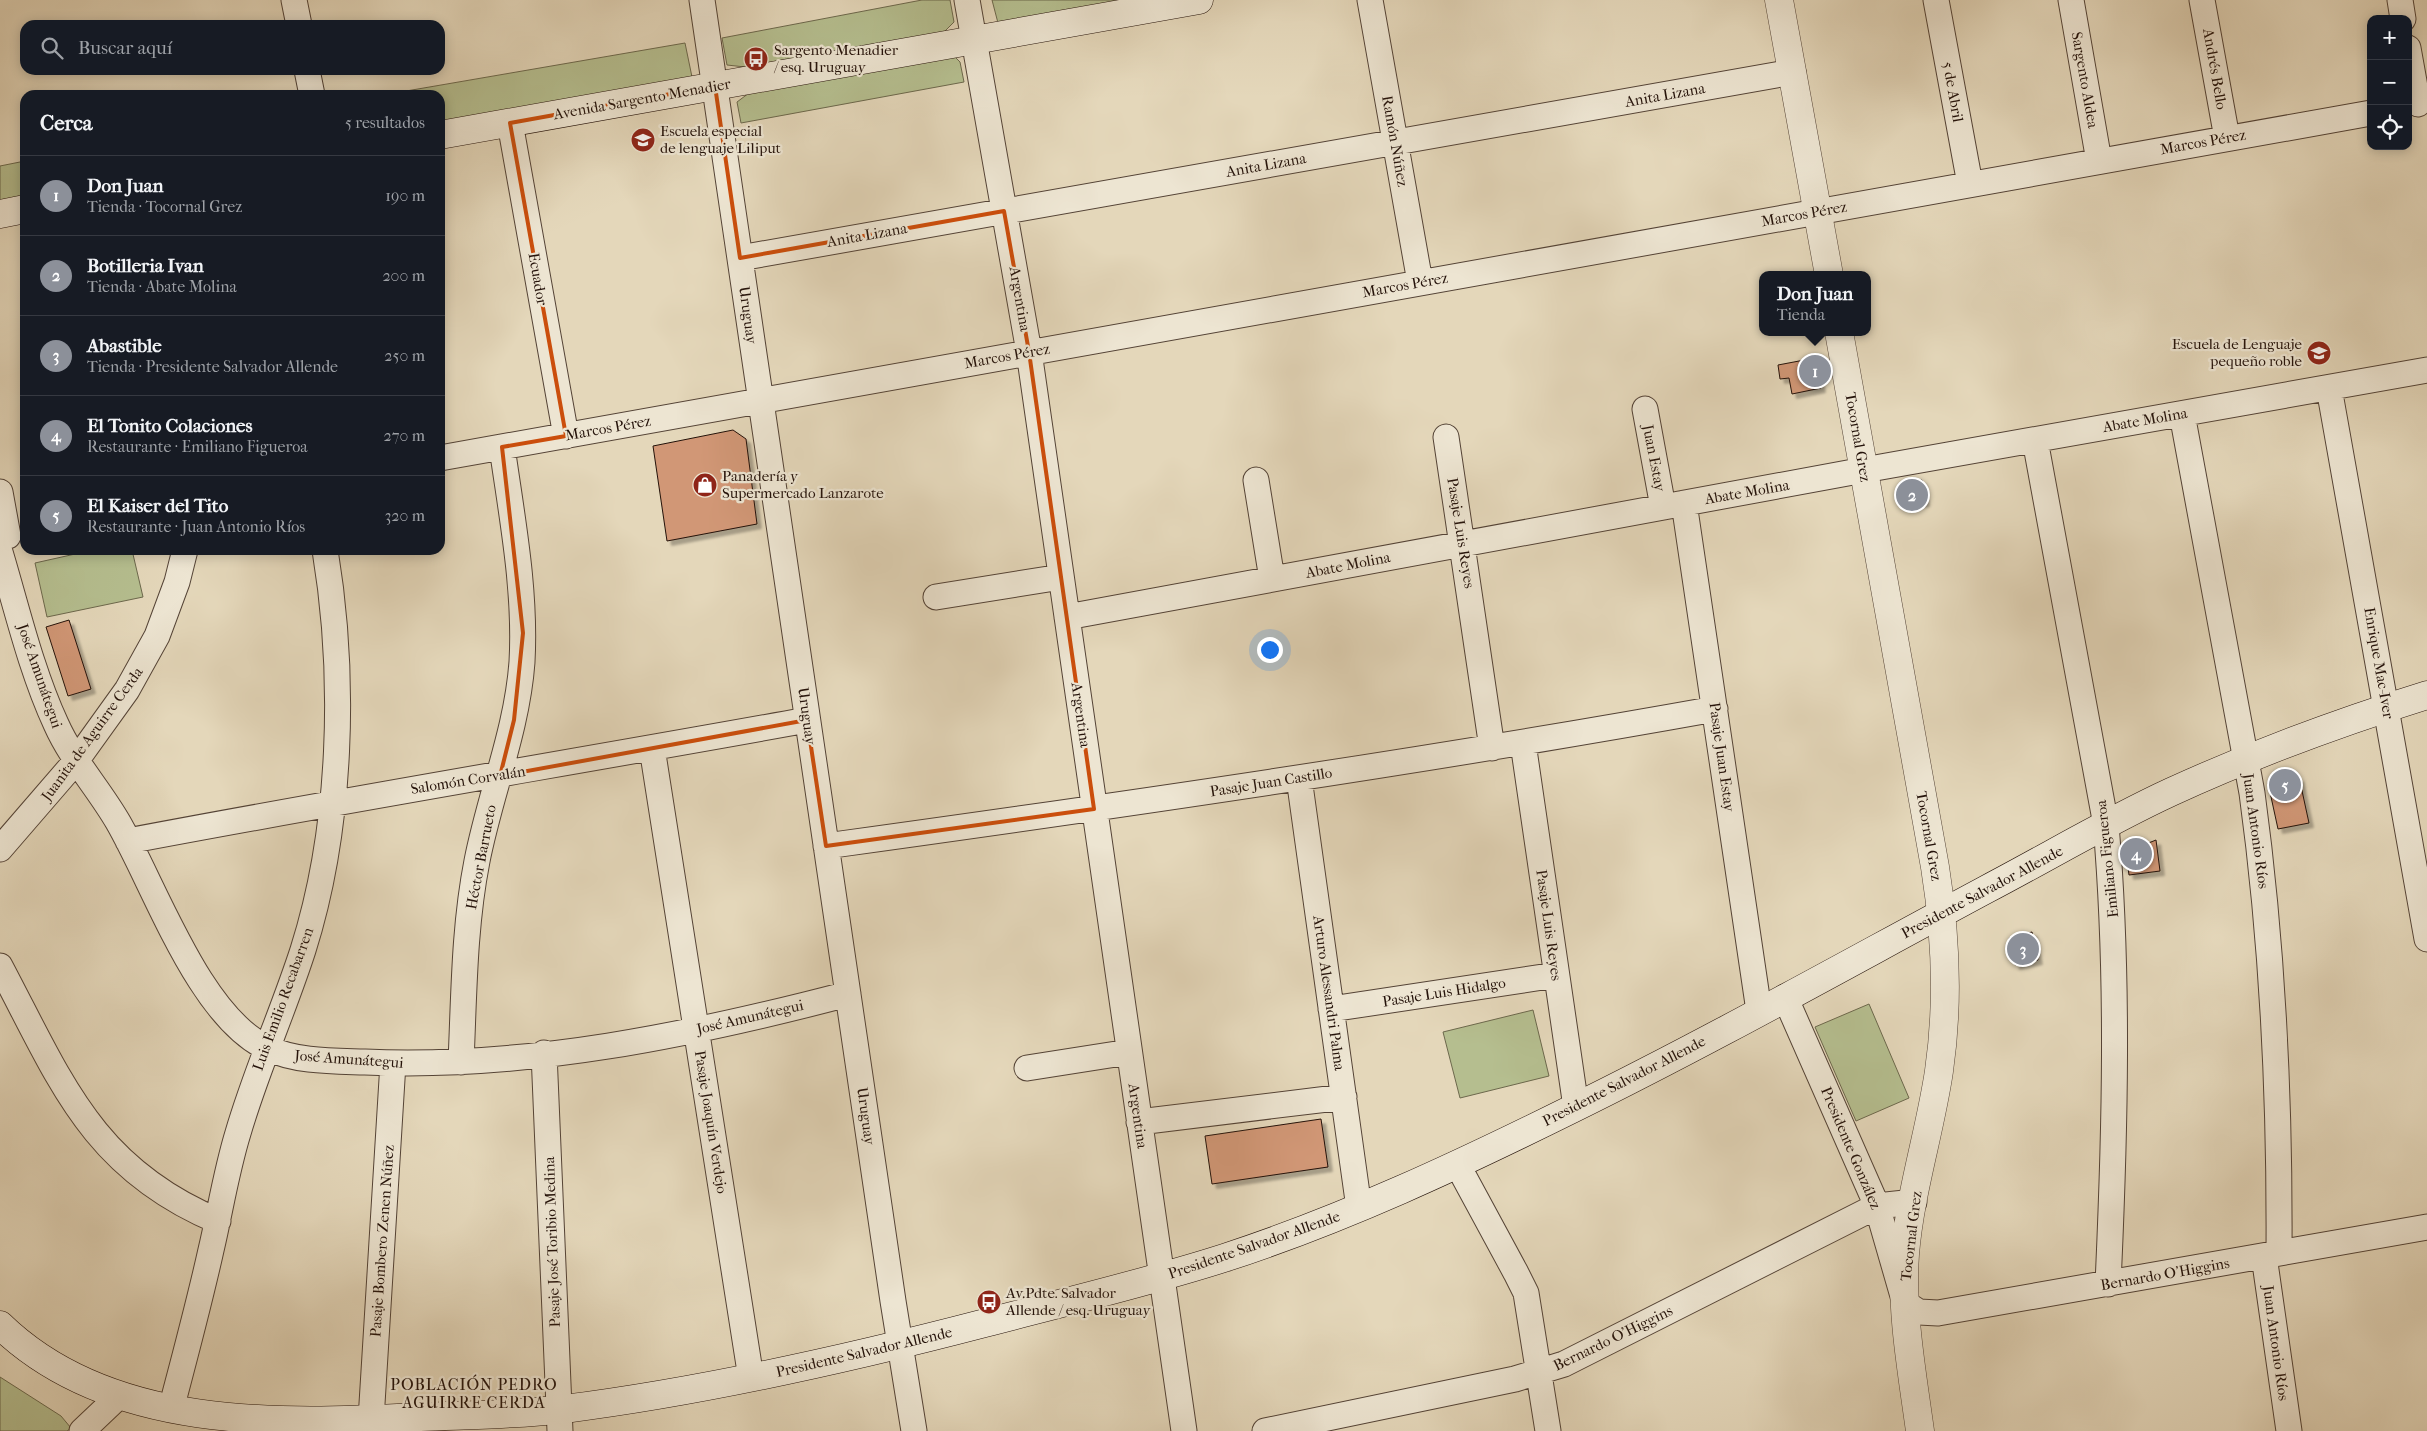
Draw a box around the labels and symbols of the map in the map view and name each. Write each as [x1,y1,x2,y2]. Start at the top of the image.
street label: Andrés Bello [2199,26,2231,111]
street label: Sargento Aldea [2068,30,2103,131]
place label: Sargento Menadier / esq. Uruguay [773,41,899,76]
bus stop icon: Sargento Menadier / esq. Uruguay [743,46,769,72]
street label: 5 de Abril [1939,60,1967,124]
street label: Avenida Sargento Menadier [551,74,733,124]
street label: Anita Lizana [1623,79,1707,111]
street label: Ramón Núñez [1378,94,1412,188]
place label: Escuela especial de lenguaje Liliput [660,122,782,157]
street label: Marcos Pérez [2159,126,2247,158]
school or university icon: Escuela especial de lenguaje Liliput [630,127,656,153]
street label: Anita Lizana [1224,149,1308,181]
street label: Marcos Pérez [1760,198,1848,230]
street label: Anita Lizana [825,219,909,251]
street label: Ecuador [525,251,552,307]
street label: Argentina [1005,264,1035,334]
street label: Marcos Pérez [1361,269,1449,301]
street label: Uruguay [735,285,761,346]
place label: Escuela de Lenguaje pequeño roble [2172,335,2303,370]
street label: Marcos Pérez [963,340,1051,372]
school or university icon: Escuela de Lenguaje pequeño roble [2306,340,2332,366]
pin: 1 [1799,352,1831,390]
street label: Tocornal Grez [1841,391,1875,484]
street label: Abate Molina [2100,404,2190,436]
street label: Marcos Pérez [564,412,652,444]
street label: Juan Estay [1639,422,1669,494]
place label: Panadería y Supermercado Lanzarote [722,467,884,502]
shop icon: Panadería y Supermercado Lanzarote [692,472,718,498]
street label: Pasaje Luis Reyes [1443,476,1479,590]
street label: Abate Molina [1702,476,1792,508]
pin: 2 [1896,476,1928,514]
street label: Abate Molina [1303,548,1393,582]
street label: Enrique Mac-Iver [2360,606,2398,721]
street label: José Amunátegui [13,620,66,731]
your location [1257,637,1283,663]
street label: Juanita de Aguirre Cerda [37,663,147,805]
street label: Argentina [1067,680,1095,750]
street label: Uruguay [794,686,820,747]
street label: Pasaje Juan Estay [1705,701,1739,814]
street label: Salomón Corvalán [409,762,527,798]
street label: Pasaje Juan Castillo [1209,763,1334,801]
pin: 5 [2269,766,2301,804]
street label: Juan Antonio Ríos [2239,771,2273,890]
street label: Tocornal Grez [1912,790,1946,883]
street label: Emiliano Figueroa [2092,798,2122,919]
street label: Héctor Barrueto [462,803,500,911]
pin: 4 [2120,835,2152,873]
street label: Presidente Salvador Allende [1898,841,2066,942]
street label: Pasaje Luis Reyes [1532,868,1566,982]
street label: Arturo Alessandri Palma [1309,913,1349,1073]
street label: Luis Emilio Recabarren [249,925,317,1073]
pin: 3 [2007,930,2039,968]
street label: Pasaje Luis Hidalgo [1381,973,1507,1011]
street label: José Amunátegui [694,996,806,1038]
street label: Presidente Salvador Allende [1539,1032,1709,1130]
street label: José Amunátegui [293,1046,405,1072]
street label: Pasaje Joaquín Verdejo [691,1049,731,1195]
street label: Argentina [1124,1081,1152,1151]
street label: Presidente González [1817,1084,1885,1212]
street label: Uruguay [853,1086,879,1147]
street label: Pasaje Bombero Zenen Núñez [366,1144,398,1338]
street label: Pasaje José Toribio Medina [540,1155,564,1328]
street label: Tocornal Grez [1897,1189,1926,1282]
street label: Presidente Salvador Allende [1166,1207,1343,1283]
street label: Bernardo O'Higgins [2099,1254,2231,1294]
street label: Juan Antonio Ríos [2259,1283,2293,1402]
place label: Av.Pdte. Salvador Allende / esq. Uruguay [1005,1284,1152,1319]
bus stop icon: Av.Pdte. Salvador Allende / esq. Uruguay [976,1289,1002,1315]
street label: Bernardo O'Higgins [1550,1301,1676,1375]
street label: Presidente Salvador Allende [774,1323,955,1381]
district label: POBLACIÓN PEDRO AGUIRRE CERDA [390,1374,558,1412]

